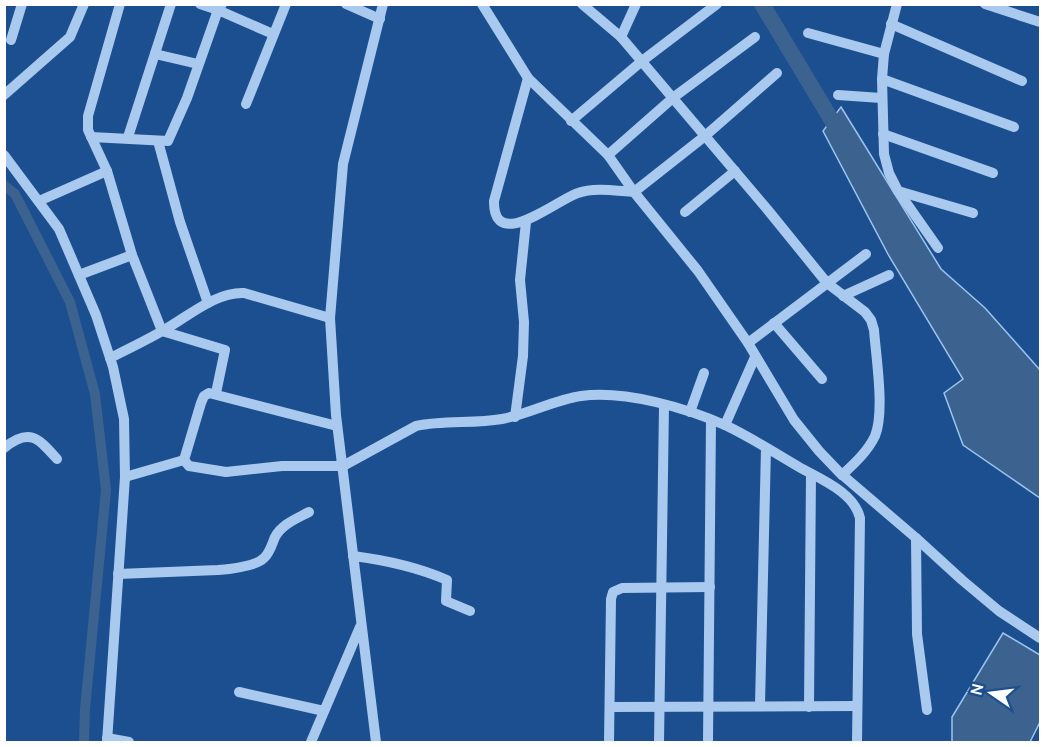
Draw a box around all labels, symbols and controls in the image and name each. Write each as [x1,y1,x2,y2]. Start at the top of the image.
north arrow [961,663,1021,723]
text: N [966,682,988,697]

